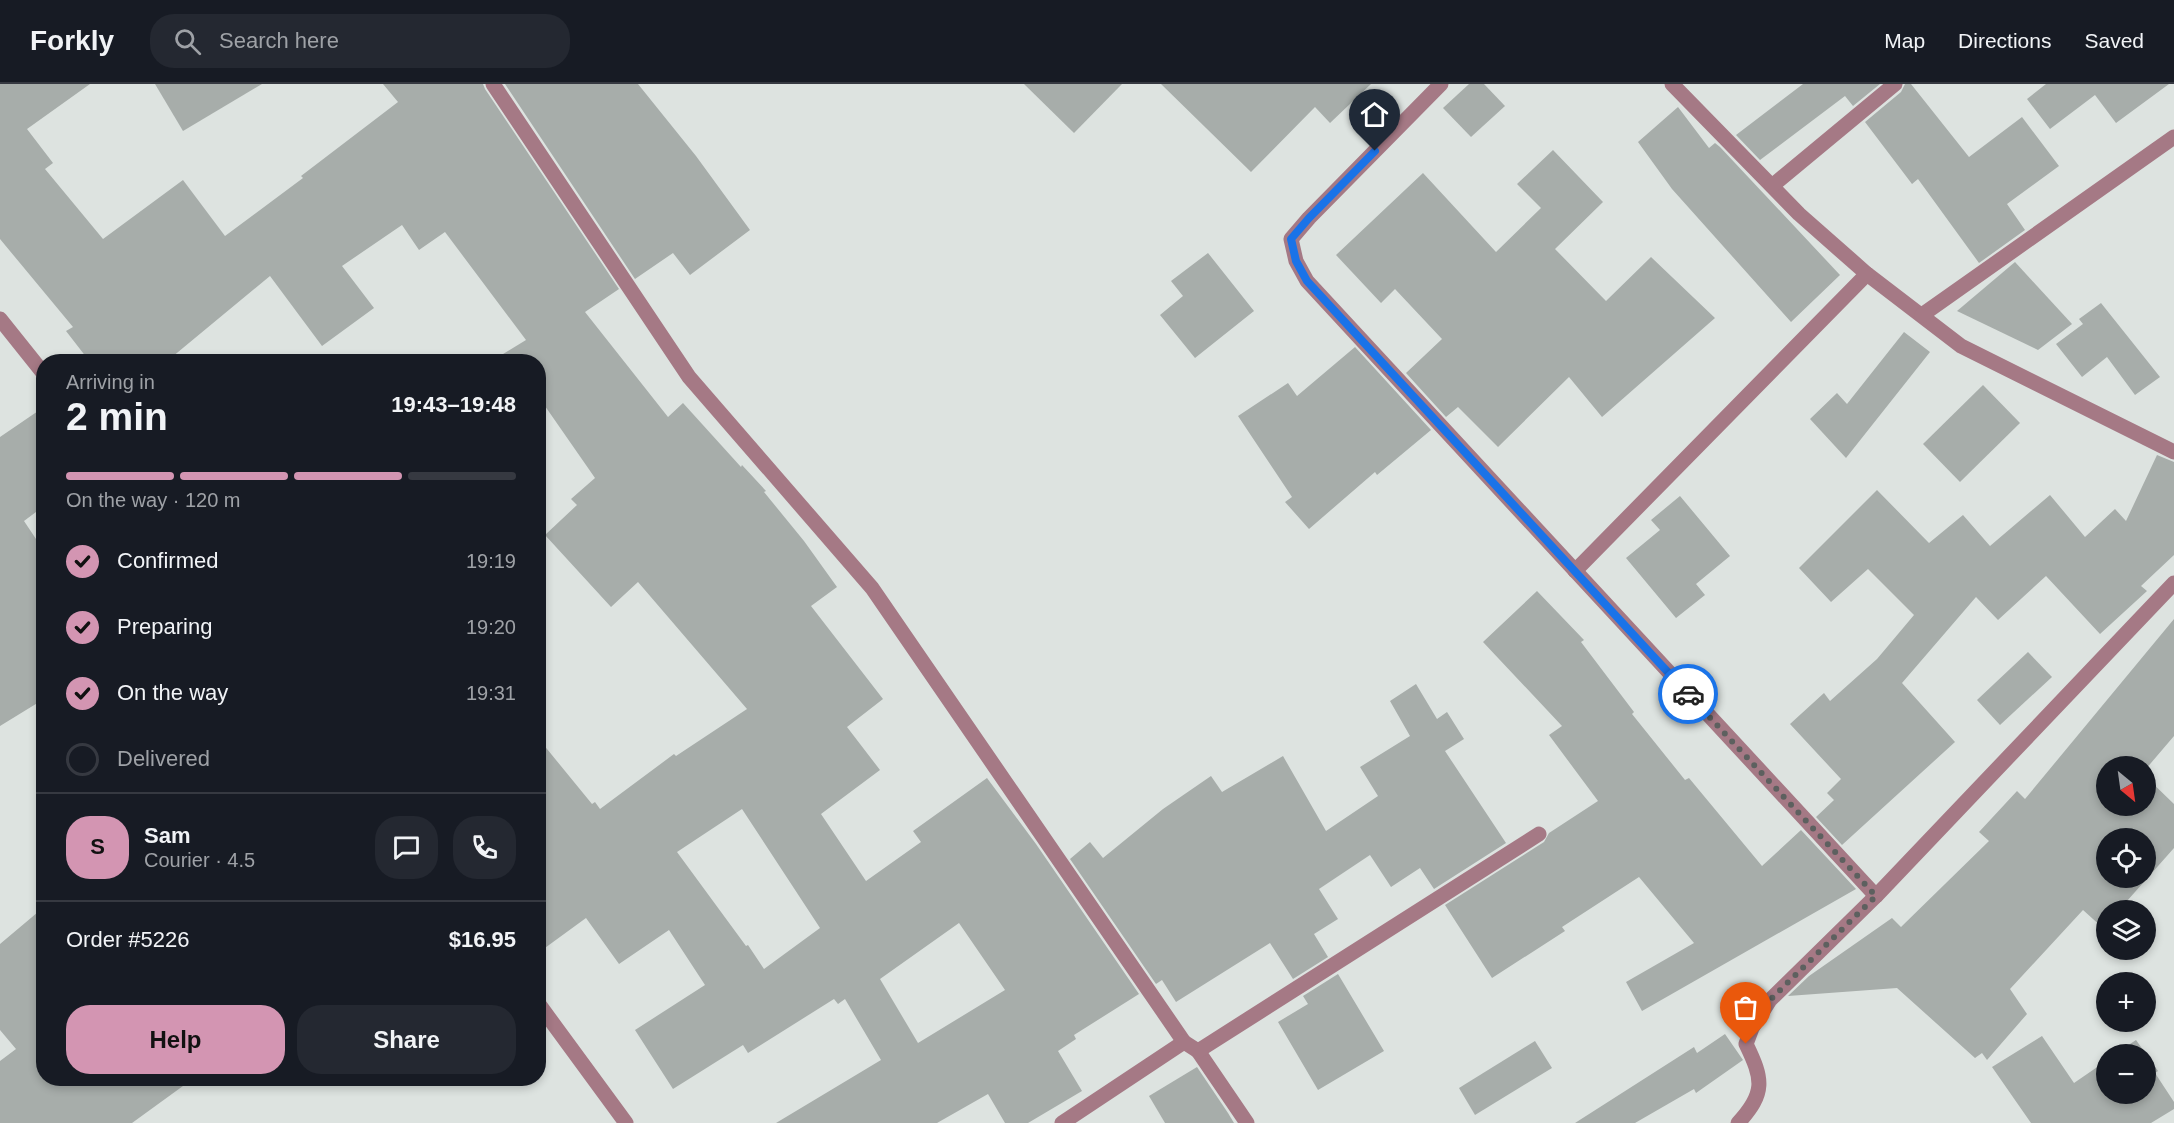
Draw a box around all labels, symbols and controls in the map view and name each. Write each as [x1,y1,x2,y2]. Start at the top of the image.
search box [150,14,570,68]
text: Forkly [30,25,114,56]
icon: search [171,25,204,58]
text: Search here [219,28,339,53]
text: Map [1884,29,1925,52]
text: Directions [1958,29,2051,52]
text: Saved [2084,29,2144,52]
pin [1349,89,1400,151]
icon: home [1358,98,1391,131]
text: Arriving in [66,371,155,393]
text: 19:43–19:48 [391,392,516,417]
text: 2 min [66,395,168,438]
text: On the way · 120 m [66,489,241,511]
icon: check [66,545,99,578]
text: Confirmed [117,548,218,573]
text: 19:19 [466,550,516,572]
icon: check [66,611,99,644]
text: Preparing [117,614,212,639]
text: 19:20 [466,616,516,638]
courier [1658,664,1718,724]
icon: check [66,677,99,710]
icon: car [1672,678,1705,711]
text: On the way [117,680,228,705]
text: 19:31 [466,682,516,704]
text: Delivered [117,746,210,771]
north arrow [2096,756,2156,816]
map controls [2096,756,2156,1104]
button: chat [375,816,438,879]
button: phone [453,816,516,879]
text: Sam [144,823,190,848]
button: locate [2096,828,2156,888]
text: S [90,834,105,859]
text: Courier · 4.5 [144,849,255,871]
button: layers [2096,900,2156,960]
text: Order #5226 [66,927,190,952]
text: $16.95 [449,927,516,952]
button: + [2096,972,2156,1032]
pin [1720,982,1771,1044]
icon: bag [1729,991,1762,1024]
button: Help [66,1005,285,1074]
button: Share [297,1005,516,1074]
button: − [2096,1044,2156,1104]

